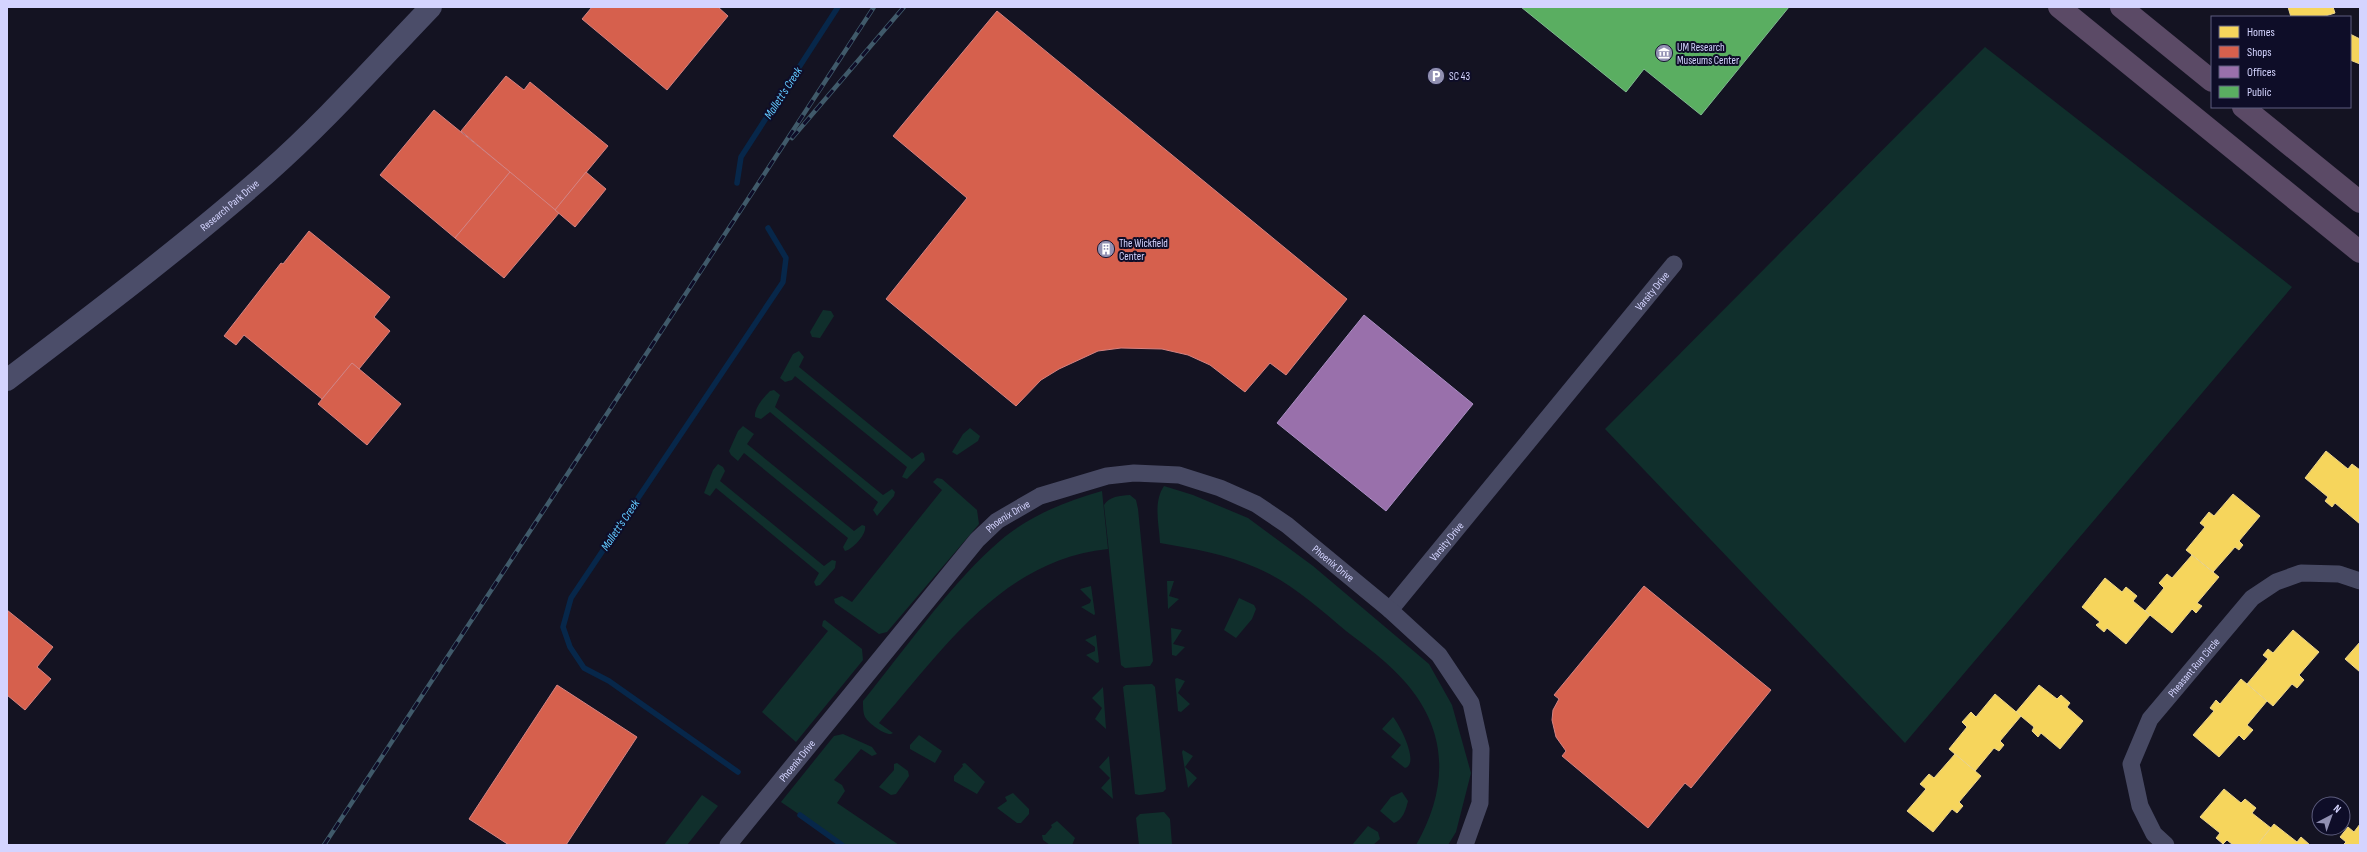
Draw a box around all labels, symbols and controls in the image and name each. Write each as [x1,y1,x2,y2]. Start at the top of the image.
legend [2211,16,2351,108]
text: Homes [2247,25,2275,40]
place label: UM Research Museums Center [1677,41,1739,67]
museum icon: UM Research Museums Center [1654,43,1674,63]
text: Shops [2247,45,2272,60]
water label: Mallett's Creek [761,64,806,122]
text: Offices [2247,65,2276,80]
parking icon: SC 43 [1426,66,1446,86]
place label: SC 43 [1449,70,1470,83]
text: Public [2247,85,2272,100]
street label: Research Park Drive [198,177,262,234]
place label: The Wickfield Center [1119,237,1168,263]
building icon: The Wickfield Center [1096,239,1116,259]
street label: Varsity Drive [1633,269,1672,313]
water label: Mallett's Creek [598,496,643,554]
street label: Phoenix Drive [983,497,1032,535]
street label: Varsity Drive [1427,519,1467,564]
street label: Phoenix Drive [1309,543,1356,585]
street label: Pheasant Run Circle [2165,635,2223,700]
street label: Phoenix Drive [776,737,818,784]
north arrow [2311,796,2351,836]
text: N [2331,802,2344,816]

